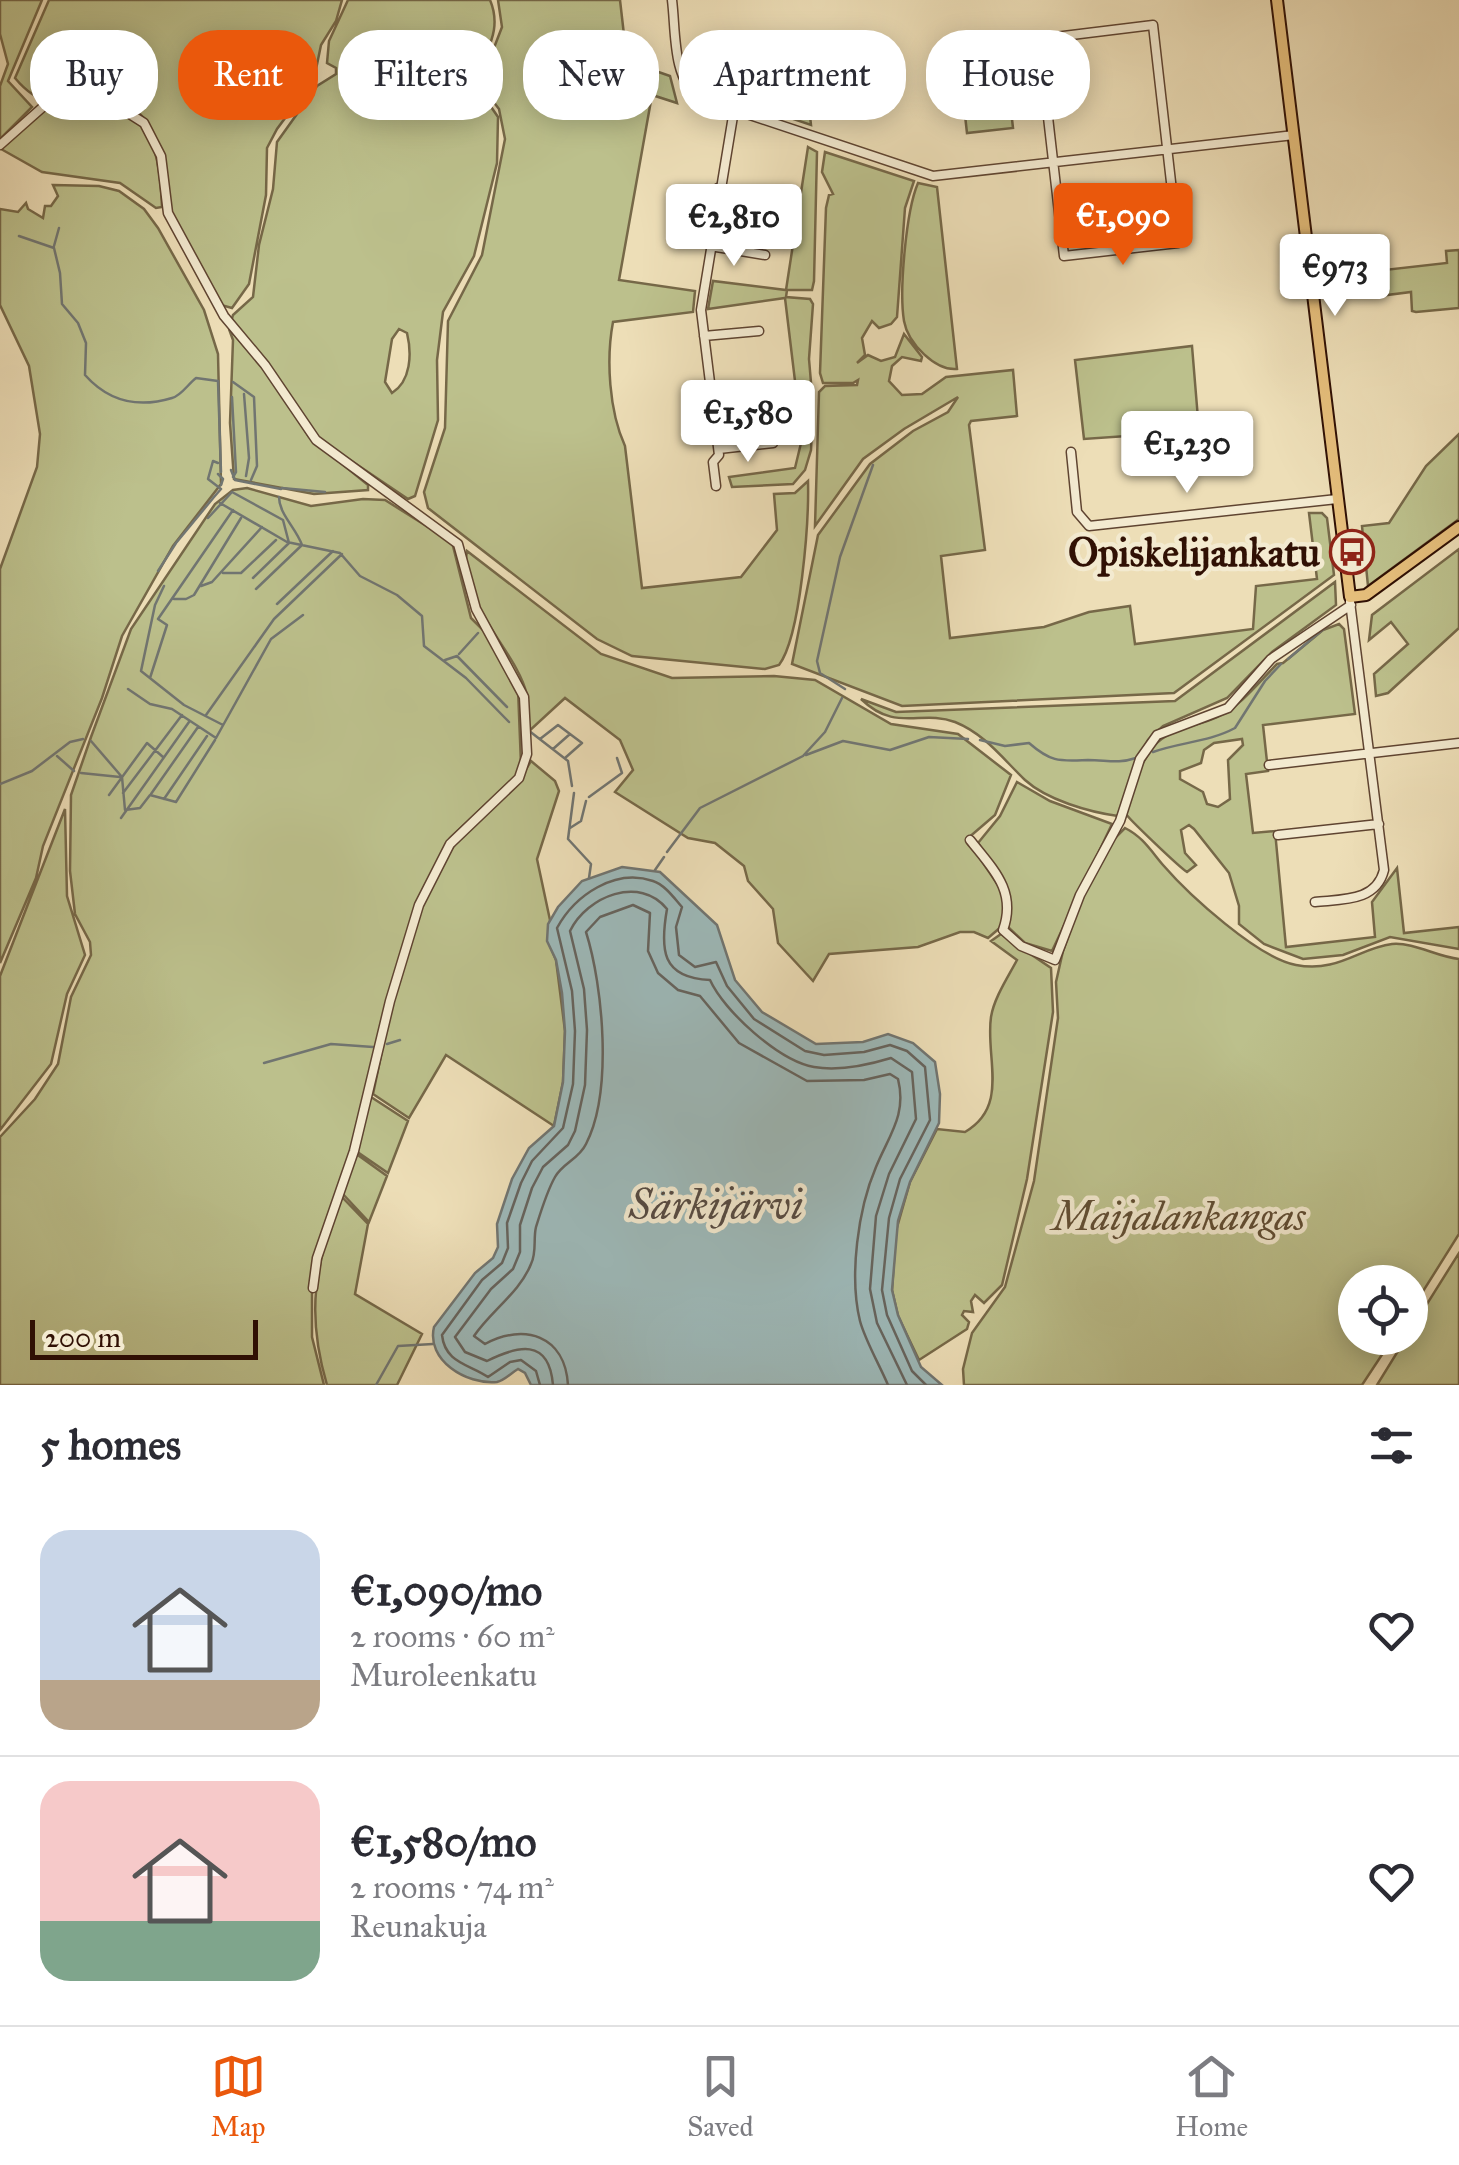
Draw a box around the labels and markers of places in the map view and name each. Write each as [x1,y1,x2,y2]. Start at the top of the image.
pin: €1,090 [1042,183,1204,268]
pin: €2,810 [653,184,815,269]
pin: €973 [1276,234,1394,319]
pin: €1,580 [667,380,829,465]
pin: €1,230 [1106,411,1268,496]
place label: Opiskelijankatu [1068,528,1321,577]
bus stop icon: Opiskelijankatu [1329,529,1375,575]

